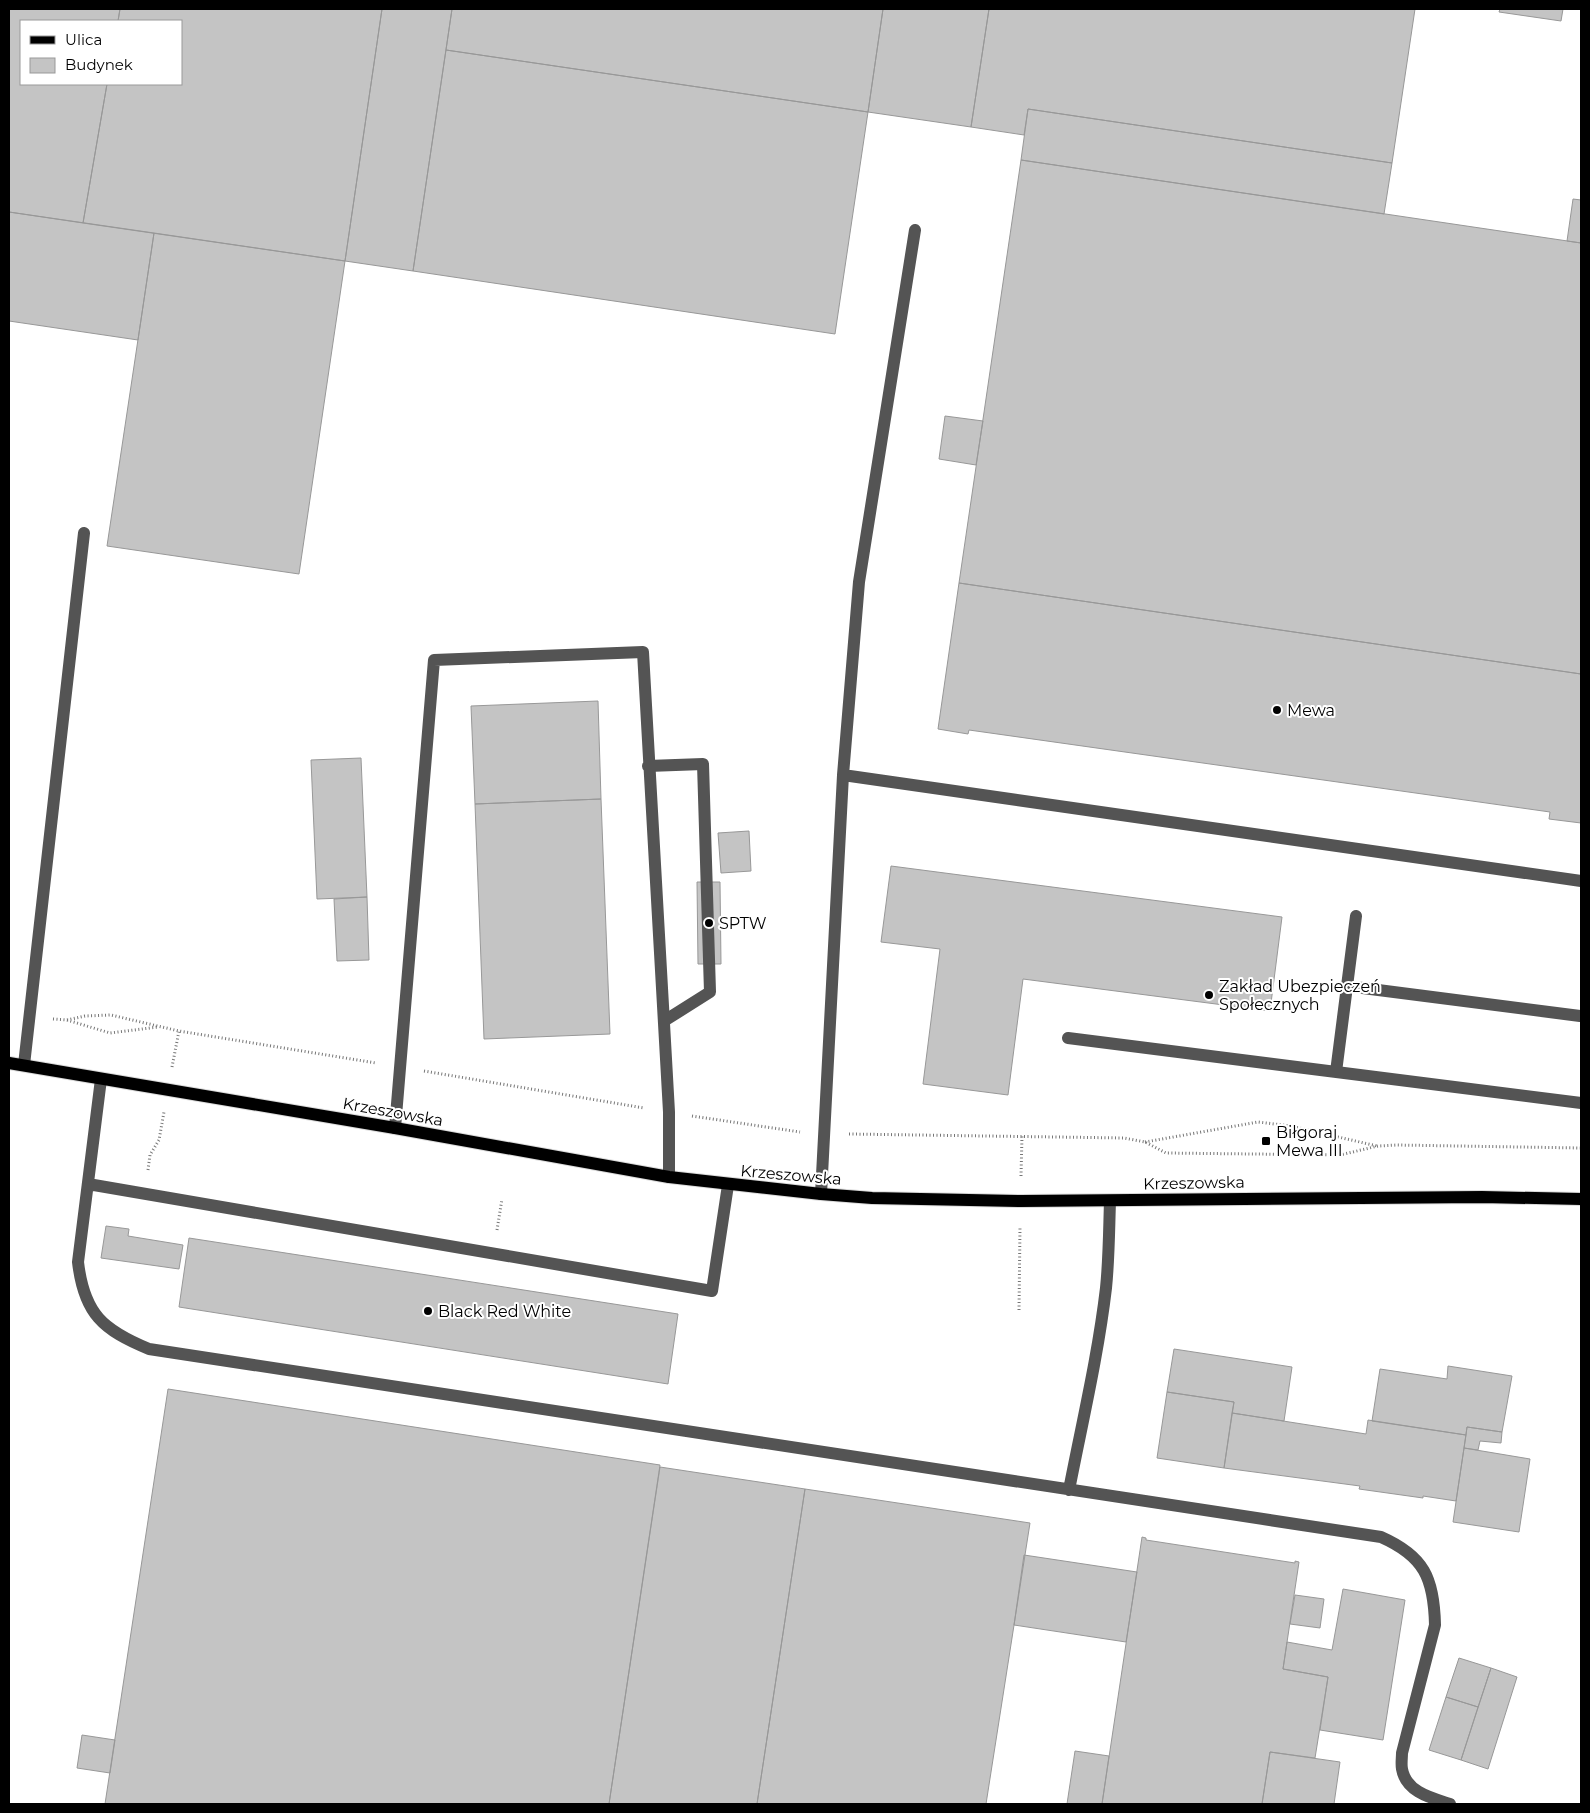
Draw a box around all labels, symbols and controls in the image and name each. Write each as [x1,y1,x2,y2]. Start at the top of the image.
legend [20,20,182,85]
text: Ulica [65,30,102,49]
text: Budynek [65,55,133,74]
place label: Mewa [1287,701,1335,720]
marker: Mewa [1271,704,1283,716]
place label: SPTW [719,914,767,933]
marker: SPTW [703,917,715,929]
place label: Zakład Ubezpieczeń Społecznych [1219,977,1381,1014]
marker: Zakład Ubezpieczeń Społecznych [1203,989,1215,1001]
street label: Krzeszowska [341,1094,445,1130]
place label: Biłgoraj Mewa III [1276,1123,1343,1160]
marker: Biłgoraj Mewa III [1260,1135,1272,1147]
street label: Krzeszowska [740,1161,842,1189]
street label: Krzeszowska [1143,1173,1245,1193]
place label: Black Red White [438,1302,571,1321]
marker: Black Red White [422,1305,434,1317]

